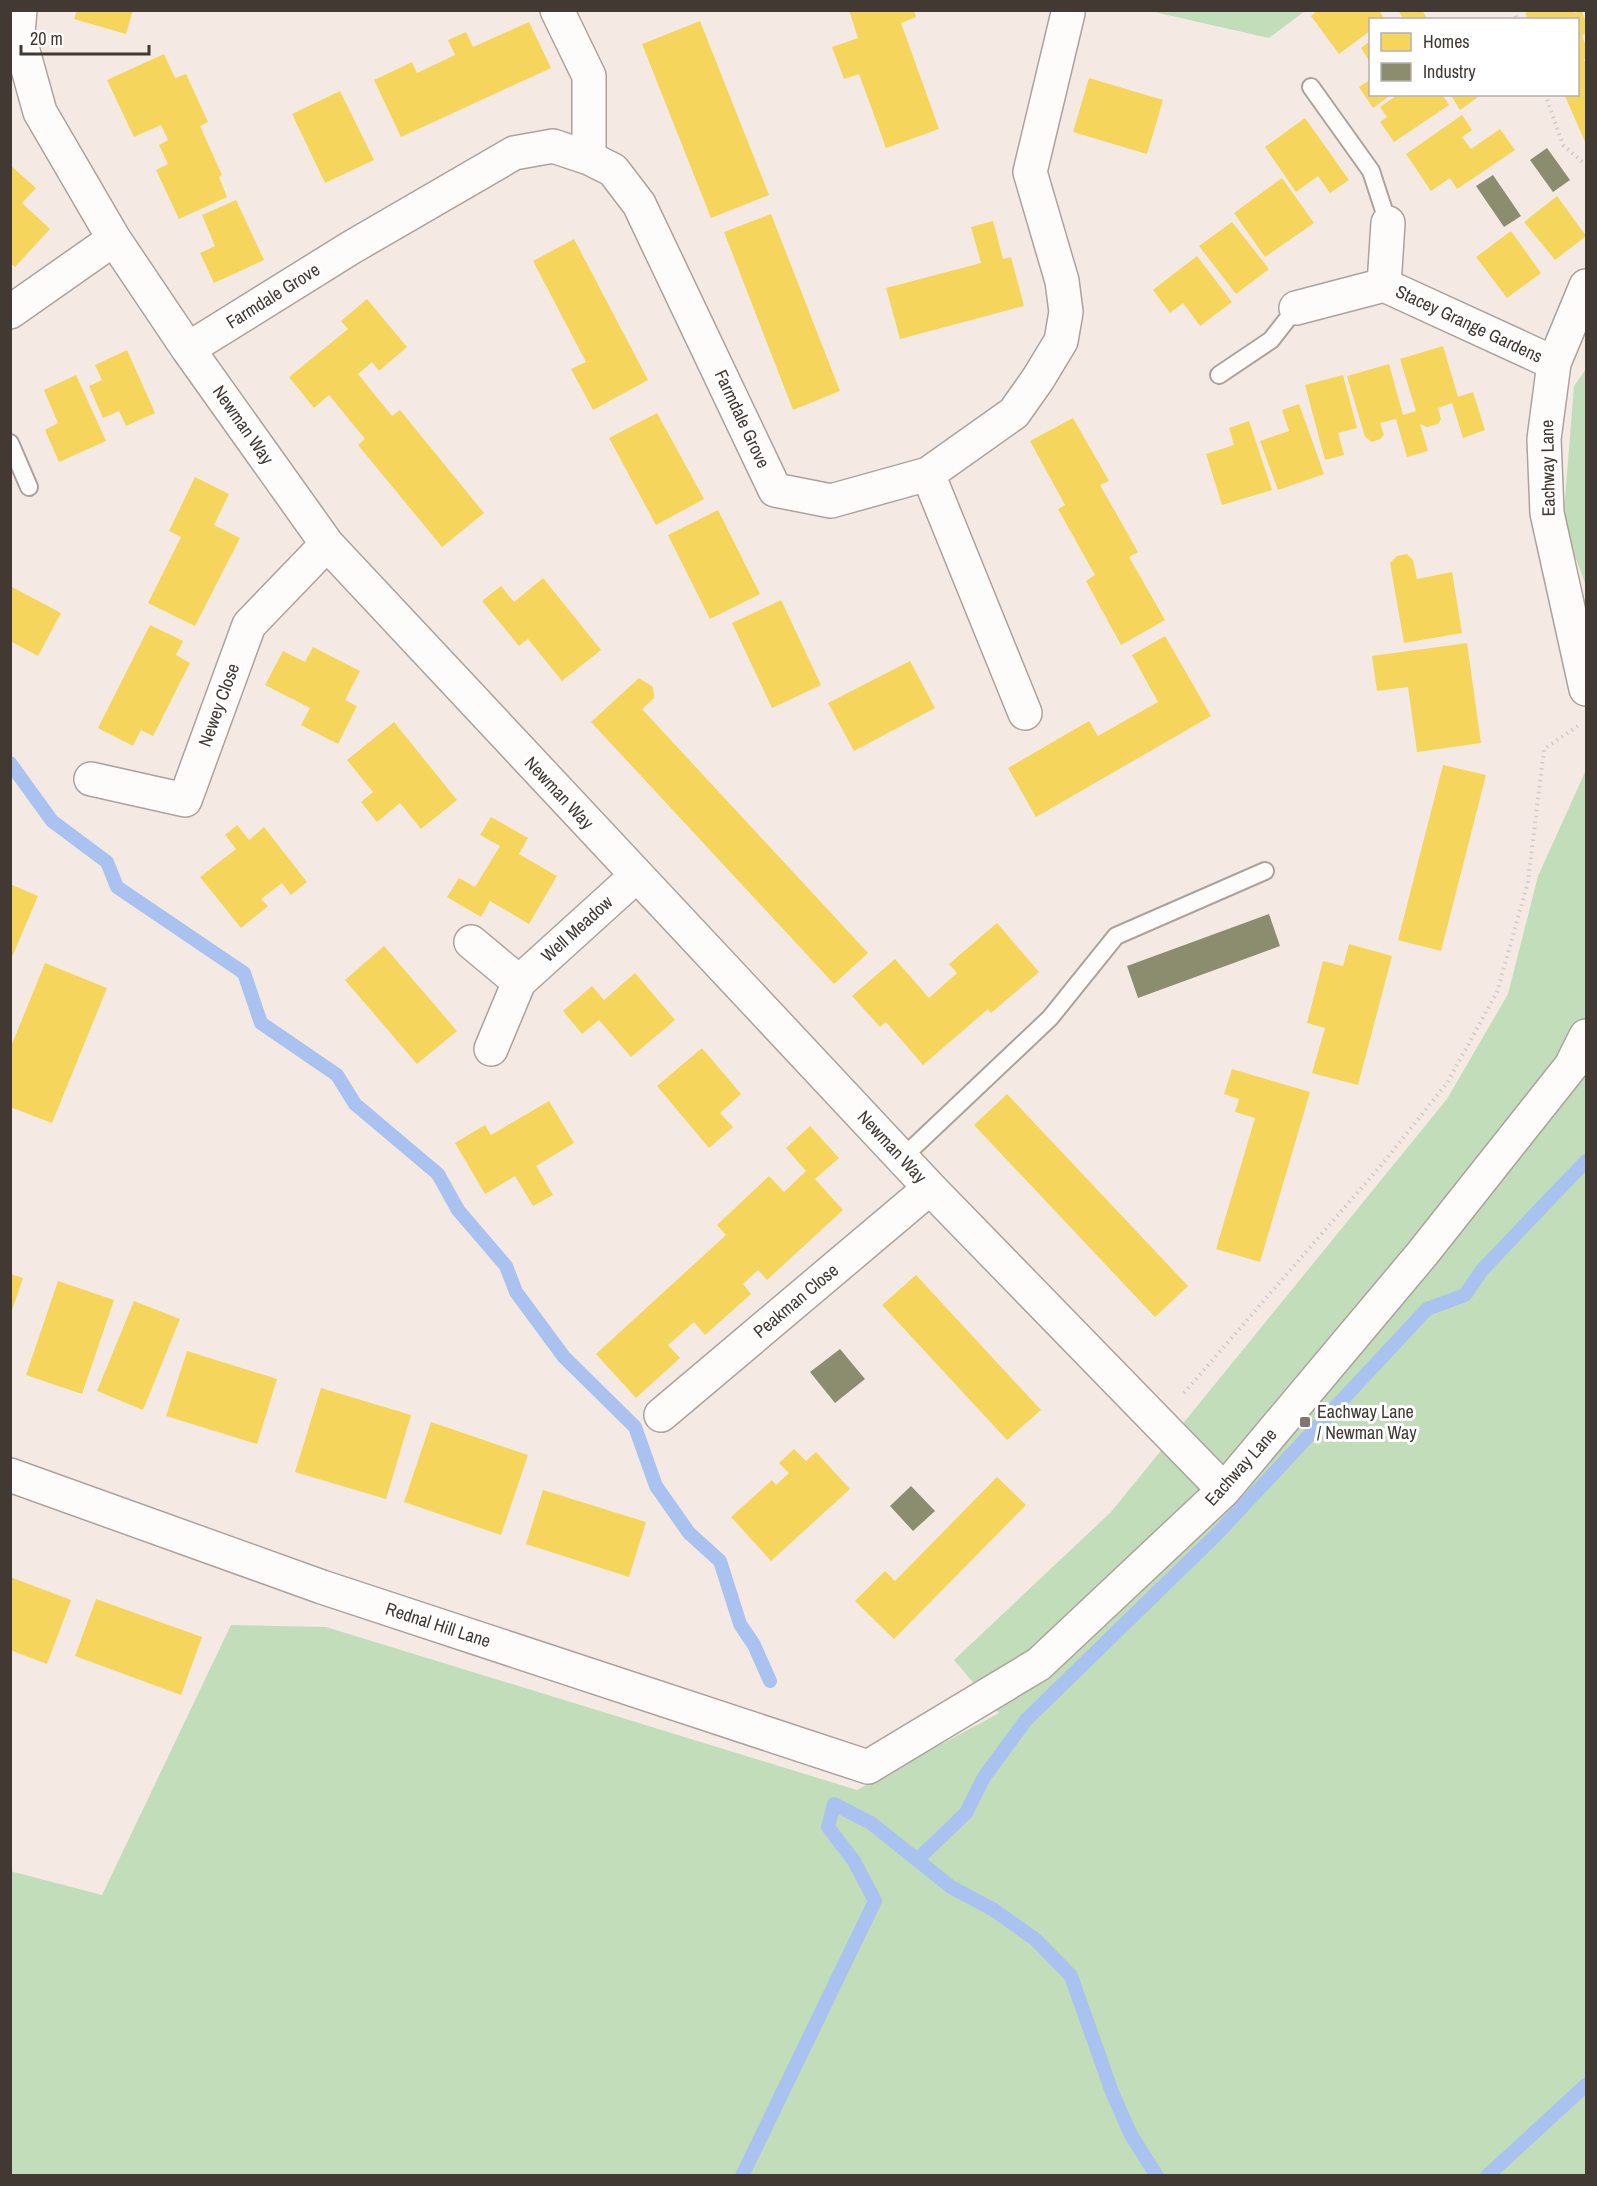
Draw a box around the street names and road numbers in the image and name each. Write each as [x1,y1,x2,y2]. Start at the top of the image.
street label: Farmdale Grove [221,257,324,334]
street label: Stacey Grange Gardens [1392,279,1547,369]
street label: Farmdale Grove [709,366,776,472]
street label: Newman Way [207,380,280,470]
street label: Eachway Lane [1534,419,1561,517]
street label: Newey Close [192,660,245,750]
street label: Newman Way [519,751,600,835]
street label: Well Meadow [535,890,618,967]
street label: Newman Way [852,1105,933,1189]
street label: Peakman Close [748,1258,844,1344]
street label: Eachway Lane [1199,1422,1282,1511]
street label: Rednal Hill Lane [382,1596,494,1653]

